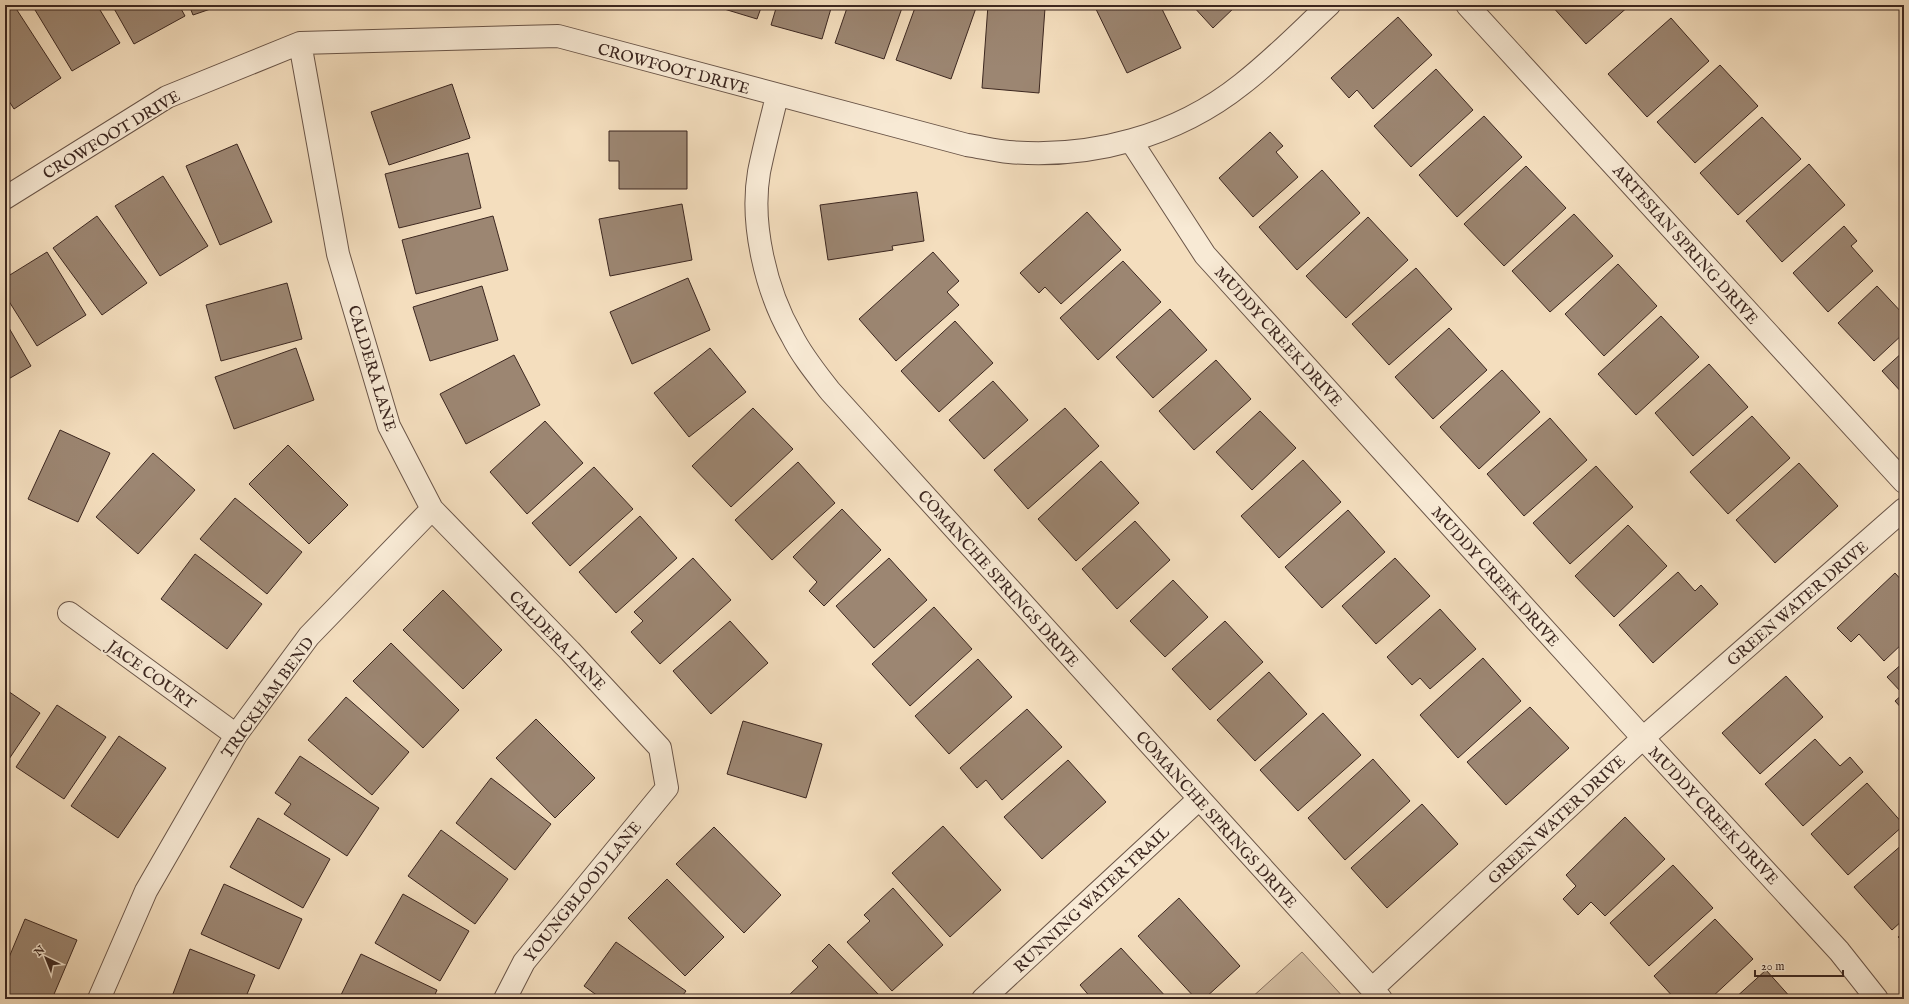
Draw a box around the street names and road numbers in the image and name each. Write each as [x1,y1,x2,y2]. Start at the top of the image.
street label: CROWFOOT DRIVE [595,40,752,100]
street label: CROWFOOT DRIVE [40,87,184,185]
street label: ARTESIAN SPRING DRIVE [1607,161,1762,329]
street label: MUDDY CREEK DRIVE [1209,263,1346,412]
street label: CALDERA LANE [342,303,400,434]
street label: COMANCHE SPRINGS DRIVE [913,487,1082,672]
street label: MUDDY CREEK DRIVE [1426,503,1563,652]
street label: GREEN WATER DRIVE [1724,538,1873,671]
street label: CALDERA LANE [504,587,609,695]
street label: TRICKHAM BEND [218,634,319,763]
street label: JACE COURT [101,636,199,715]
street label: COMANCHE SPRINGS DRIVE [1131,728,1300,913]
street label: MUDDY CREEK DRIVE [1643,743,1782,890]
street label: GREEN WATER DRIVE [1484,752,1630,889]
street label: YOUNGBLOOD LANE [521,818,647,967]
street label: RUNNING WATER TRAIL [1010,823,1175,978]

